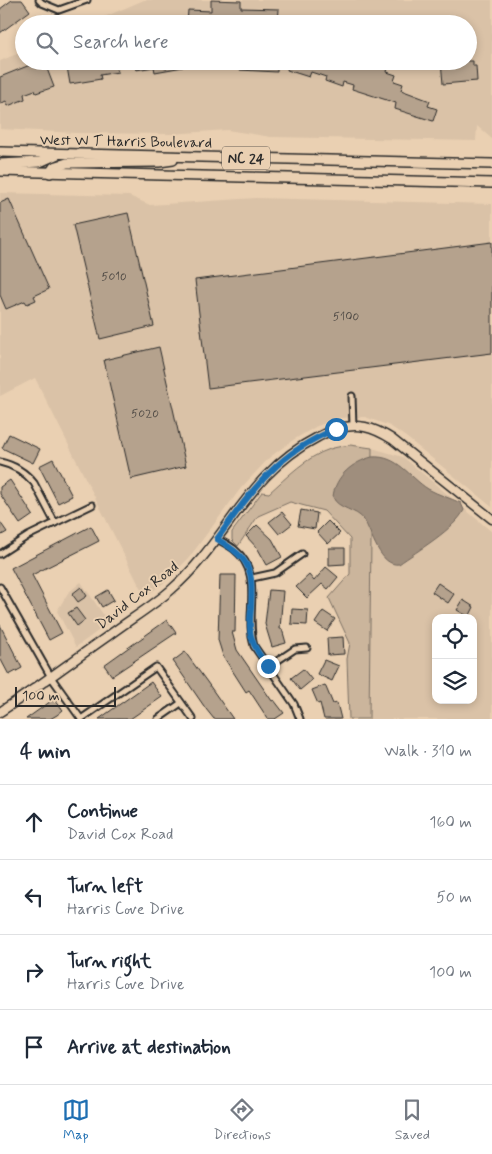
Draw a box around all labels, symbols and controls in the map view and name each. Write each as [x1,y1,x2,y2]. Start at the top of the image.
search box [15,15,477,70]
icon: search [33,29,61,57]
text: Search here [73,30,169,55]
street label: West W T Harris Boulevard [40,130,212,154]
road number: NC 24 [222,146,270,170]
house number: 5010 [101,269,127,285]
house number: 5100 [333,309,359,325]
house number: 5020 [131,406,159,422]
route start [325,418,348,441]
street label: David Cox Road [92,557,183,634]
map controls [432,614,477,704]
button: locate [432,614,477,659]
route end [257,655,280,678]
button: layers [432,659,477,704]
scale bar [15,684,116,707]
text: 100 m [22,687,60,705]
text: 4 min [20,738,71,766]
text: Walk · 310 m [384,741,472,762]
text: Continue [67,799,138,824]
icon: ahead [20,808,48,836]
text: 160 m [429,812,472,833]
text: David Cox Road [67,824,173,845]
text: Turn left [67,874,143,899]
icon: left [20,883,48,911]
text: 50 m [436,887,472,908]
text: Harris Cove Drive [67,899,185,920]
text: Turn right [67,949,151,974]
icon: right [20,958,48,986]
text: 100 m [429,962,472,983]
text: Harris Cove Drive [67,974,185,995]
icon: arrive [20,1033,48,1061]
text: Arrive at destination [67,1035,231,1060]
tab: Map [62,1096,90,1144]
tab: Directions [214,1096,271,1144]
tab: Saved [395,1096,430,1144]

